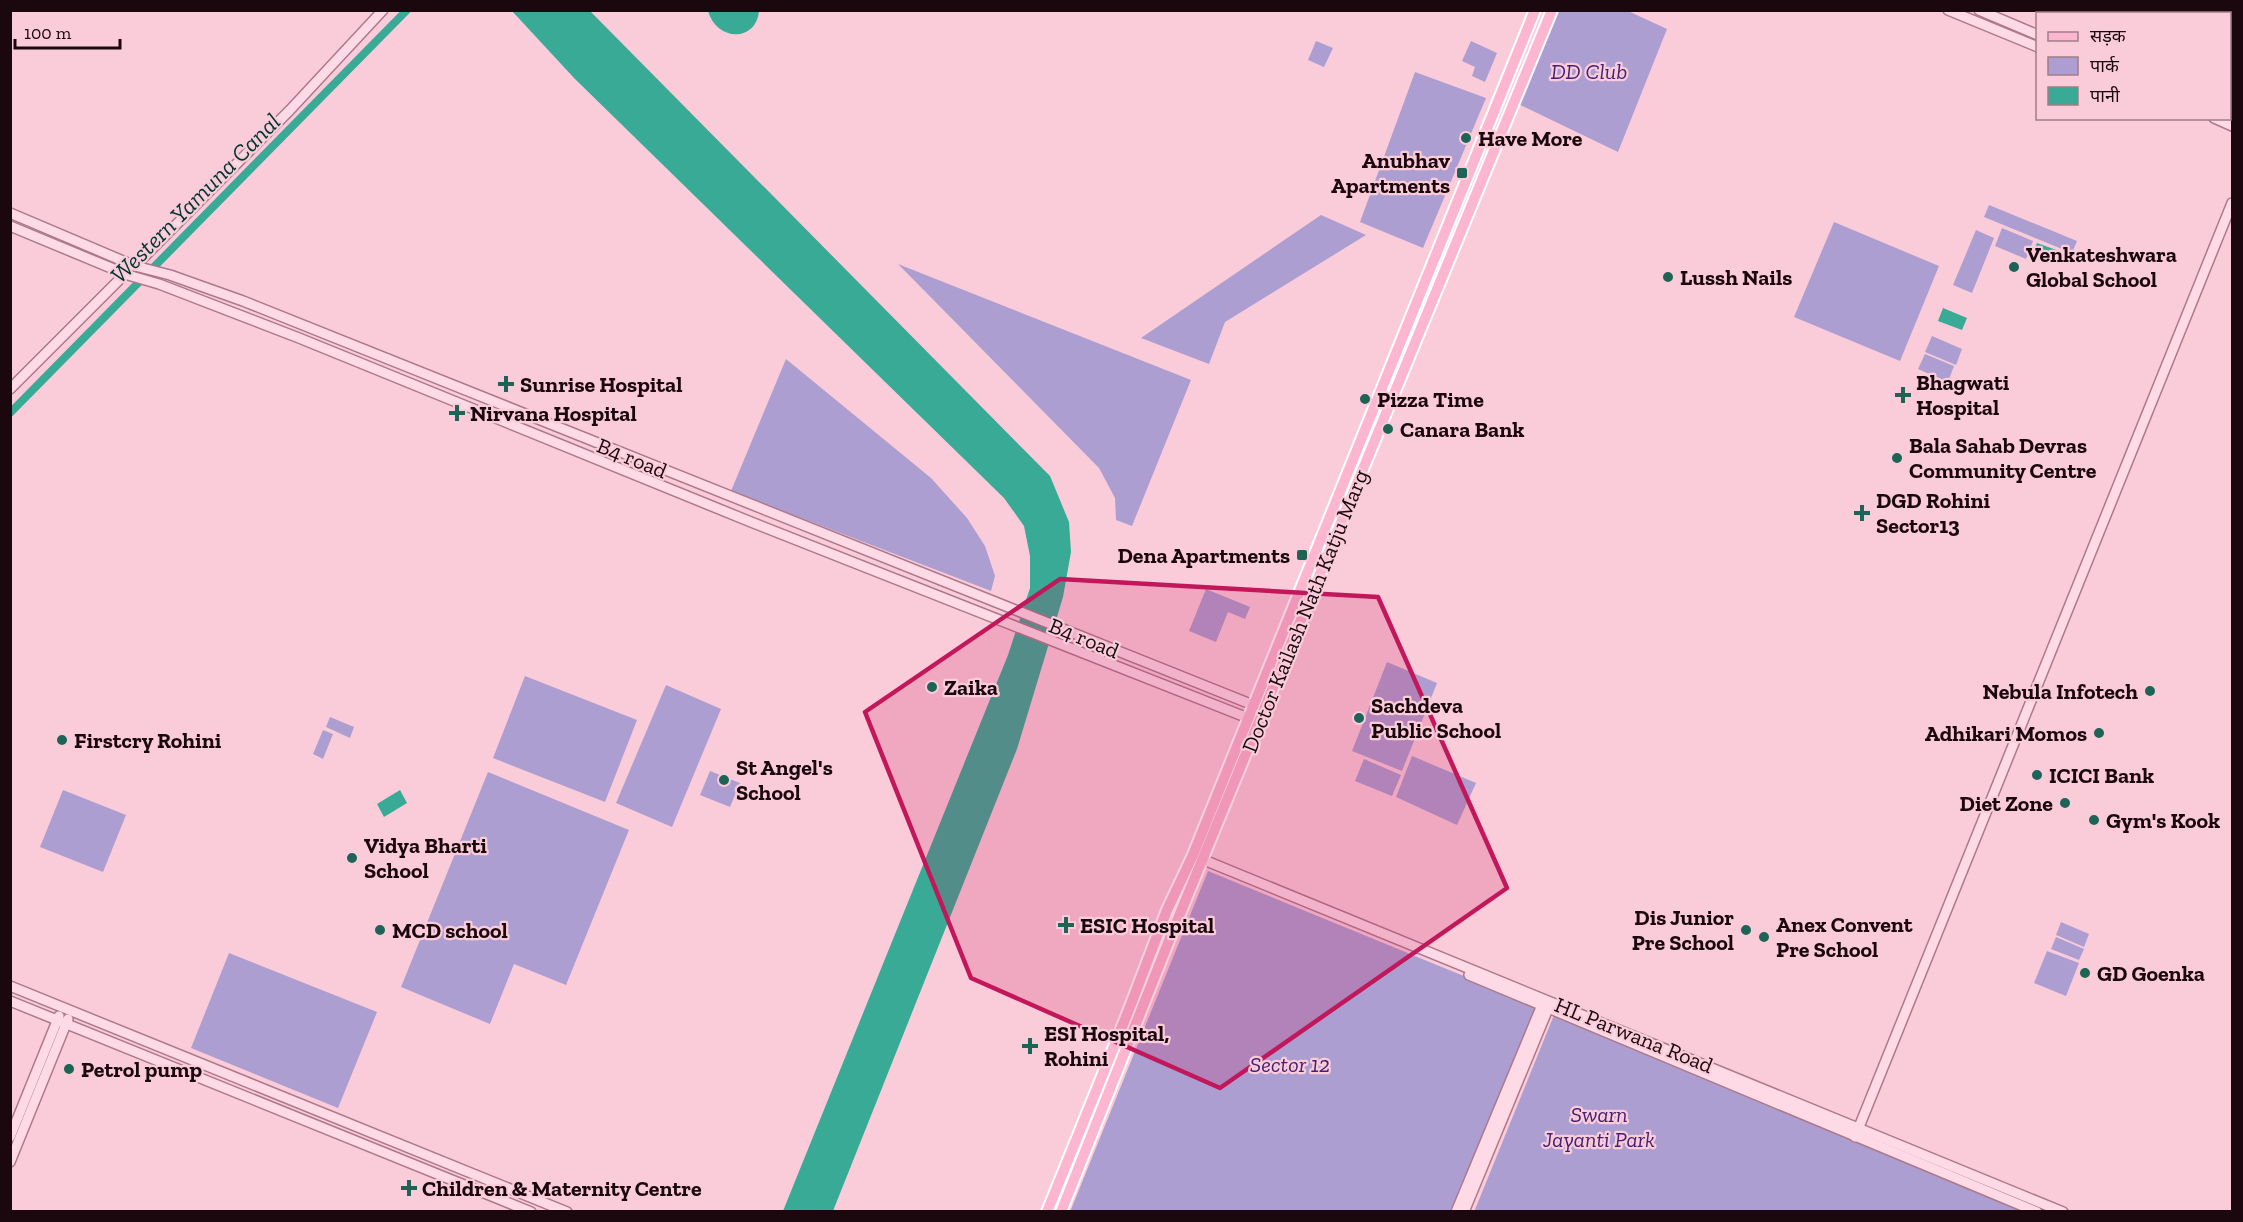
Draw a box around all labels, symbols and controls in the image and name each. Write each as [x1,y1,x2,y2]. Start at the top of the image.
scale bar [15,12,120,50]
legend [2036,12,2231,120]
text: 100 m [24,22,72,44]
text: सड़क [2090,25,2127,47]
text: पार्क [2090,55,2120,77]
park label: DD Club [1551,58,1627,85]
text: पानी [2090,85,2120,107]
water label: Western Yamuna Canal [104,107,286,289]
place label: Have More [1478,125,1583,152]
marker: Have More [1459,131,1473,145]
place label: Anubhav Apartments [1331,147,1450,199]
marker: Anubhav Apartments [1455,166,1469,180]
place label: Venkateshwara Global School [2026,241,2177,293]
marker: Venkateshwara Global School [2007,260,2021,274]
place label: Lussh Nails [1680,264,1792,291]
marker: Lussh Nails [1661,270,1675,284]
place label: Bhagwati Hospital [1916,369,2010,421]
place label: Sunrise Hospital [520,371,683,398]
marker: Sunrise Hospital [497,375,515,393]
place label: Pizza Time [1377,386,1484,413]
marker: Bhagwati Hospital [1894,386,1912,404]
marker: Pizza Time [1358,392,1372,406]
place label: Nirvana Hospital [470,400,637,427]
marker: Nirvana Hospital [448,404,466,422]
place label: Canara Bank [1400,416,1524,443]
marker: Canara Bank [1381,422,1395,436]
street label: B4 road [593,432,671,484]
place label: Bala Sahab Devras Community Centre [1909,432,2097,484]
marker: Bala Sahab Devras Community Centre [1890,451,1904,465]
street label: Doctor Kailash Nath Katju Marg [1236,466,1374,756]
place label: DGD Rohini Sector13 [1876,487,1991,539]
marker: DGD Rohini Sector13 [1853,504,1871,522]
place label: Dena Apartments [1117,542,1290,569]
marker: Dena Apartments [1295,548,1309,562]
street label: B4 road [1045,612,1123,664]
place label: Zaika [944,674,998,701]
place label: Nebula Infotech [1983,678,2138,705]
marker: Zaika [925,680,939,694]
marker: Nebula Infotech [2143,684,2157,698]
place label: Sachdeva Public School [1371,692,1501,744]
marker: Sachdeva Public School [1352,711,1366,725]
place label: Adhikari Momos [1925,720,2087,747]
marker: Adhikari Momos [2092,726,2106,740]
place label: Firstcry Rohini [74,727,222,754]
marker: Firstcry Rohini [55,733,69,747]
place label: St Angel's School [736,754,833,806]
place label: ICICI Bank [2049,762,2154,789]
marker: ICICI Bank [2030,768,2044,782]
marker: St Angel's School [717,773,731,787]
place label: Diet Zone [1960,790,2053,817]
marker: Diet Zone [2058,796,2072,810]
place label: Gym's Kook [2106,807,2220,834]
marker: Gym's Kook [2087,813,2101,827]
place label: Vidya Bharti School [364,832,487,884]
marker: Vidya Bharti School [345,851,359,865]
place label: Dis Junior Pre School [1632,904,1734,956]
place label: Anex Convent Pre School [1776,911,1913,963]
place label: ESIC Hospital [1080,912,1214,939]
marker: ESIC Hospital [1057,916,1075,934]
place label: MCD school [392,917,508,944]
marker: MCD school [373,923,387,937]
marker: Dis Junior Pre School [1739,923,1753,937]
marker: Anex Convent Pre School [1757,930,1771,944]
place label: GD Goenka [2097,960,2205,987]
marker: GD Goenka [2078,966,2092,980]
street label: HL Parwana Road [1551,991,1717,1079]
place label: ESI Hospital, Rohini [1044,1020,1169,1072]
marker: ESI Hospital, Rohini [1021,1037,1039,1055]
park label: Sector 12 [1250,1051,1330,1078]
place label: Petrol pump [81,1056,202,1083]
marker: Petrol pump [62,1062,76,1076]
park label: Swarn Jayanti Park [1542,1101,1655,1153]
place label: Children & Maternity Centre [422,1175,702,1202]
marker: Children & Maternity Centre [400,1179,418,1197]

